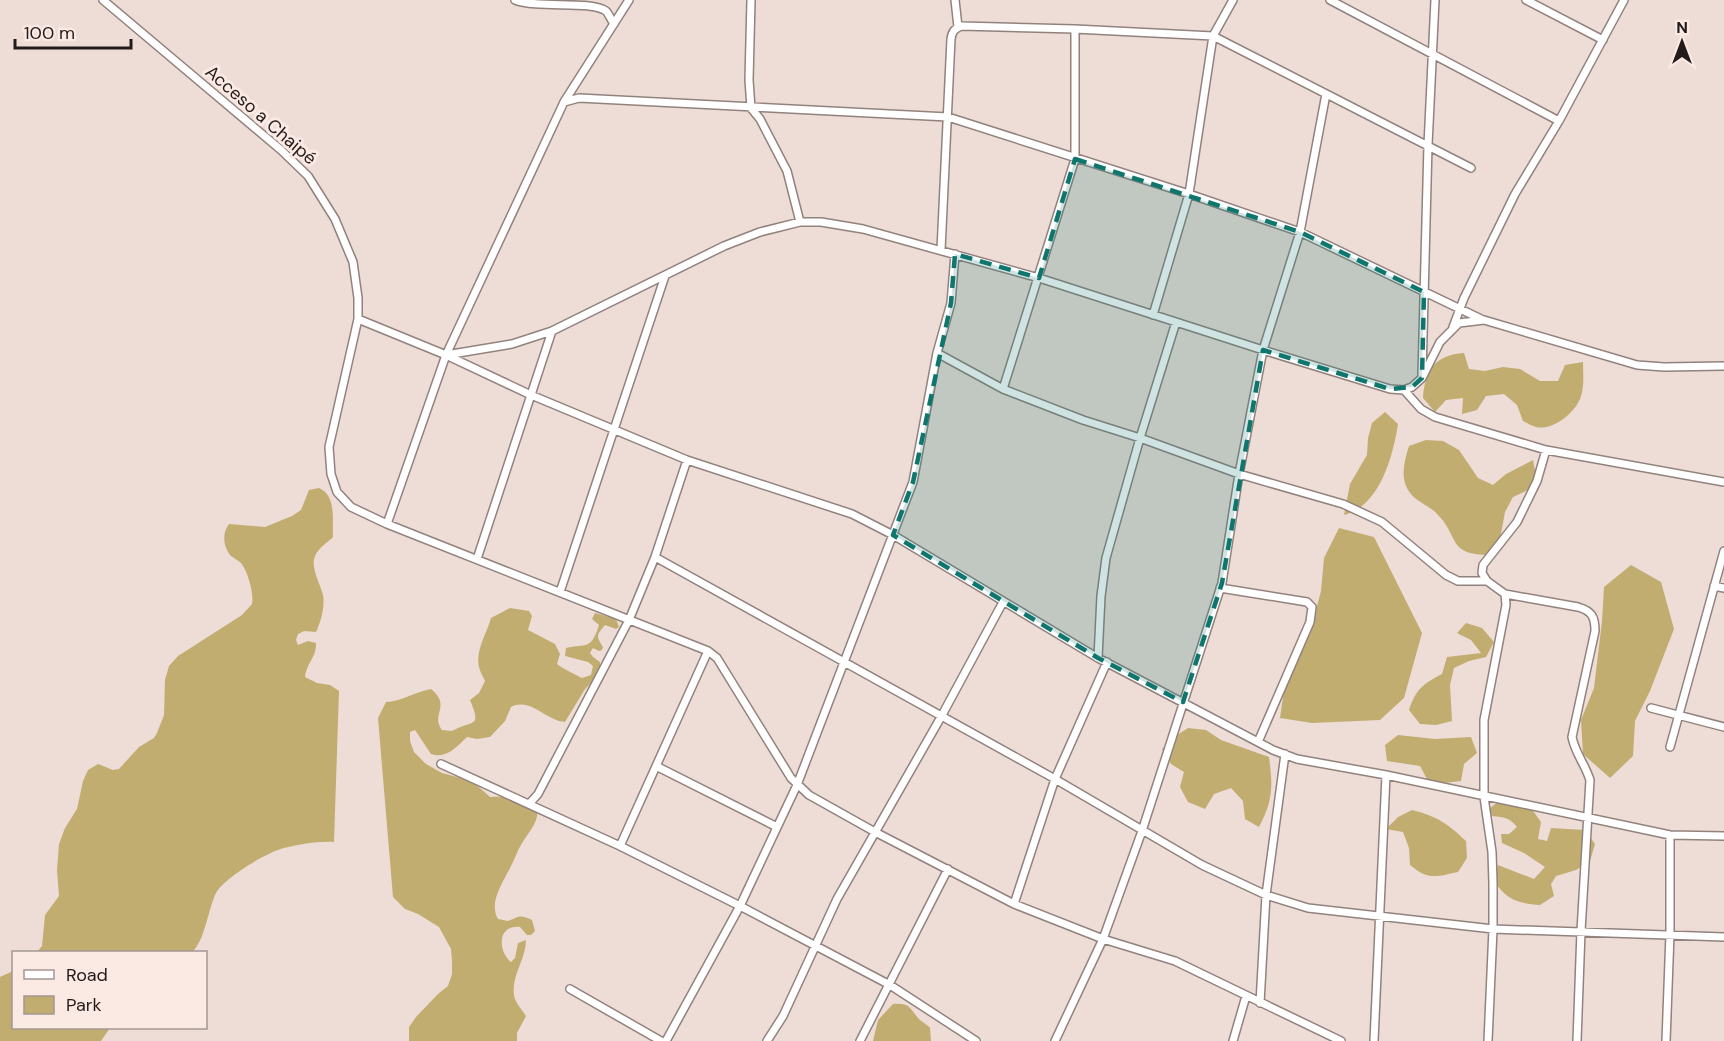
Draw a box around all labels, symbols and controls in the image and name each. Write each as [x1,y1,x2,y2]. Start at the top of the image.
scale bar [15,12,130,50]
north arrow [1652,12,1712,72]
text: N [1676,17,1688,38]
text: 100 m [24,21,75,45]
street label: Acceso a Chaipé [200,60,322,170]
legend [12,951,207,1029]
text: Road [66,963,108,987]
text: Park [66,993,102,1017]

